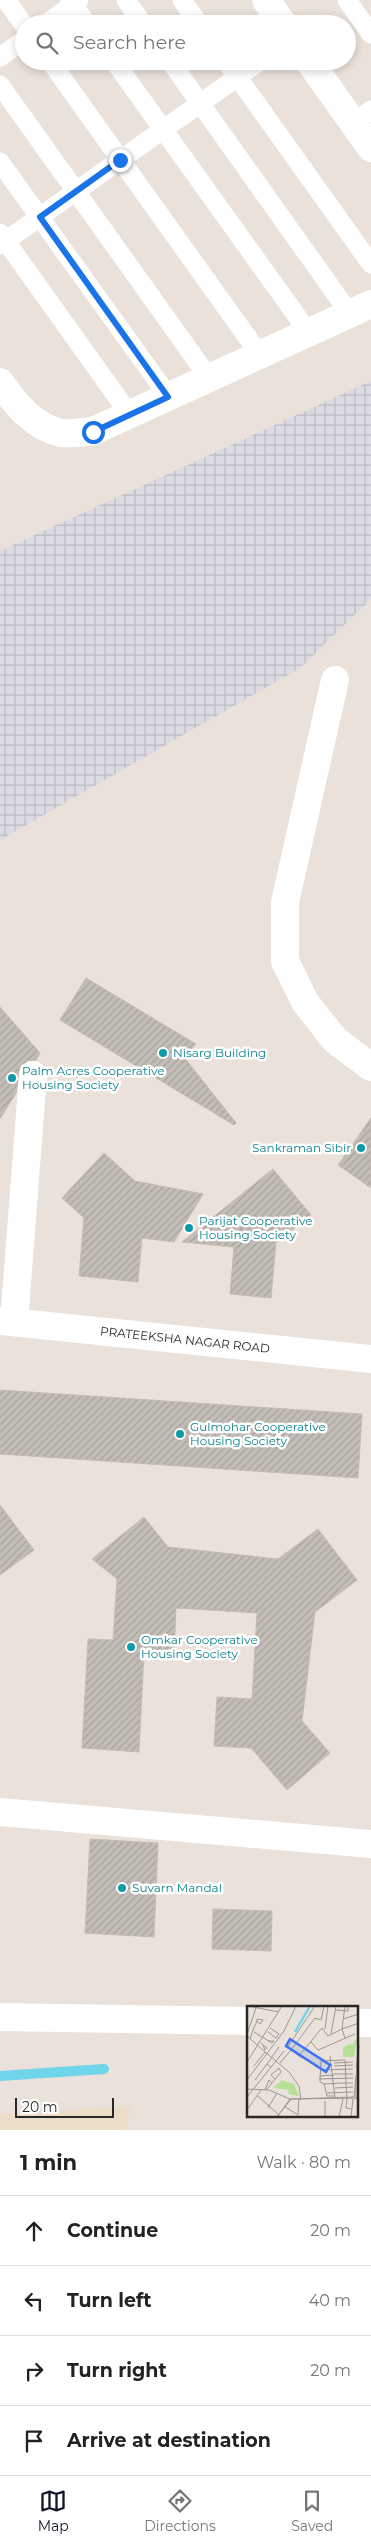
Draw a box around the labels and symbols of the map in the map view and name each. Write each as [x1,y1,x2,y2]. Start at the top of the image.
route end [109,149,132,172]
route start [82,421,105,444]
place label: Nisarg Building [173,1045,266,1060]
marker: Nisarg Building [157,1047,169,1059]
place label: Palm Acres Cooperative Housing Society [22,1063,165,1092]
marker: Palm Acres Cooperative Housing Society [6,1072,18,1084]
place label: Sankraman Sibir [252,1140,351,1155]
marker: Sankraman Sibir [355,1142,367,1154]
place label: Parijat Cooperative Housing Society [199,1213,313,1242]
marker: Parijat Cooperative Housing Society [183,1222,195,1234]
street label: PRATEEKSHA NAGAR ROAD [99,1323,271,1356]
place label: Gulmohar Cooperative Housing Society [190,1419,326,1448]
marker: Gulmohar Cooperative Housing Society [174,1428,186,1440]
place label: Omkar Cooperative Housing Society [141,1632,258,1661]
marker: Omkar Cooperative Housing Society [125,1641,137,1653]
place label: Suvarn Mandal [132,1880,222,1895]
marker: Suvarn Mandal [116,1882,128,1894]
inset map [247,2006,358,2118]
scale bar [15,2095,114,2118]

